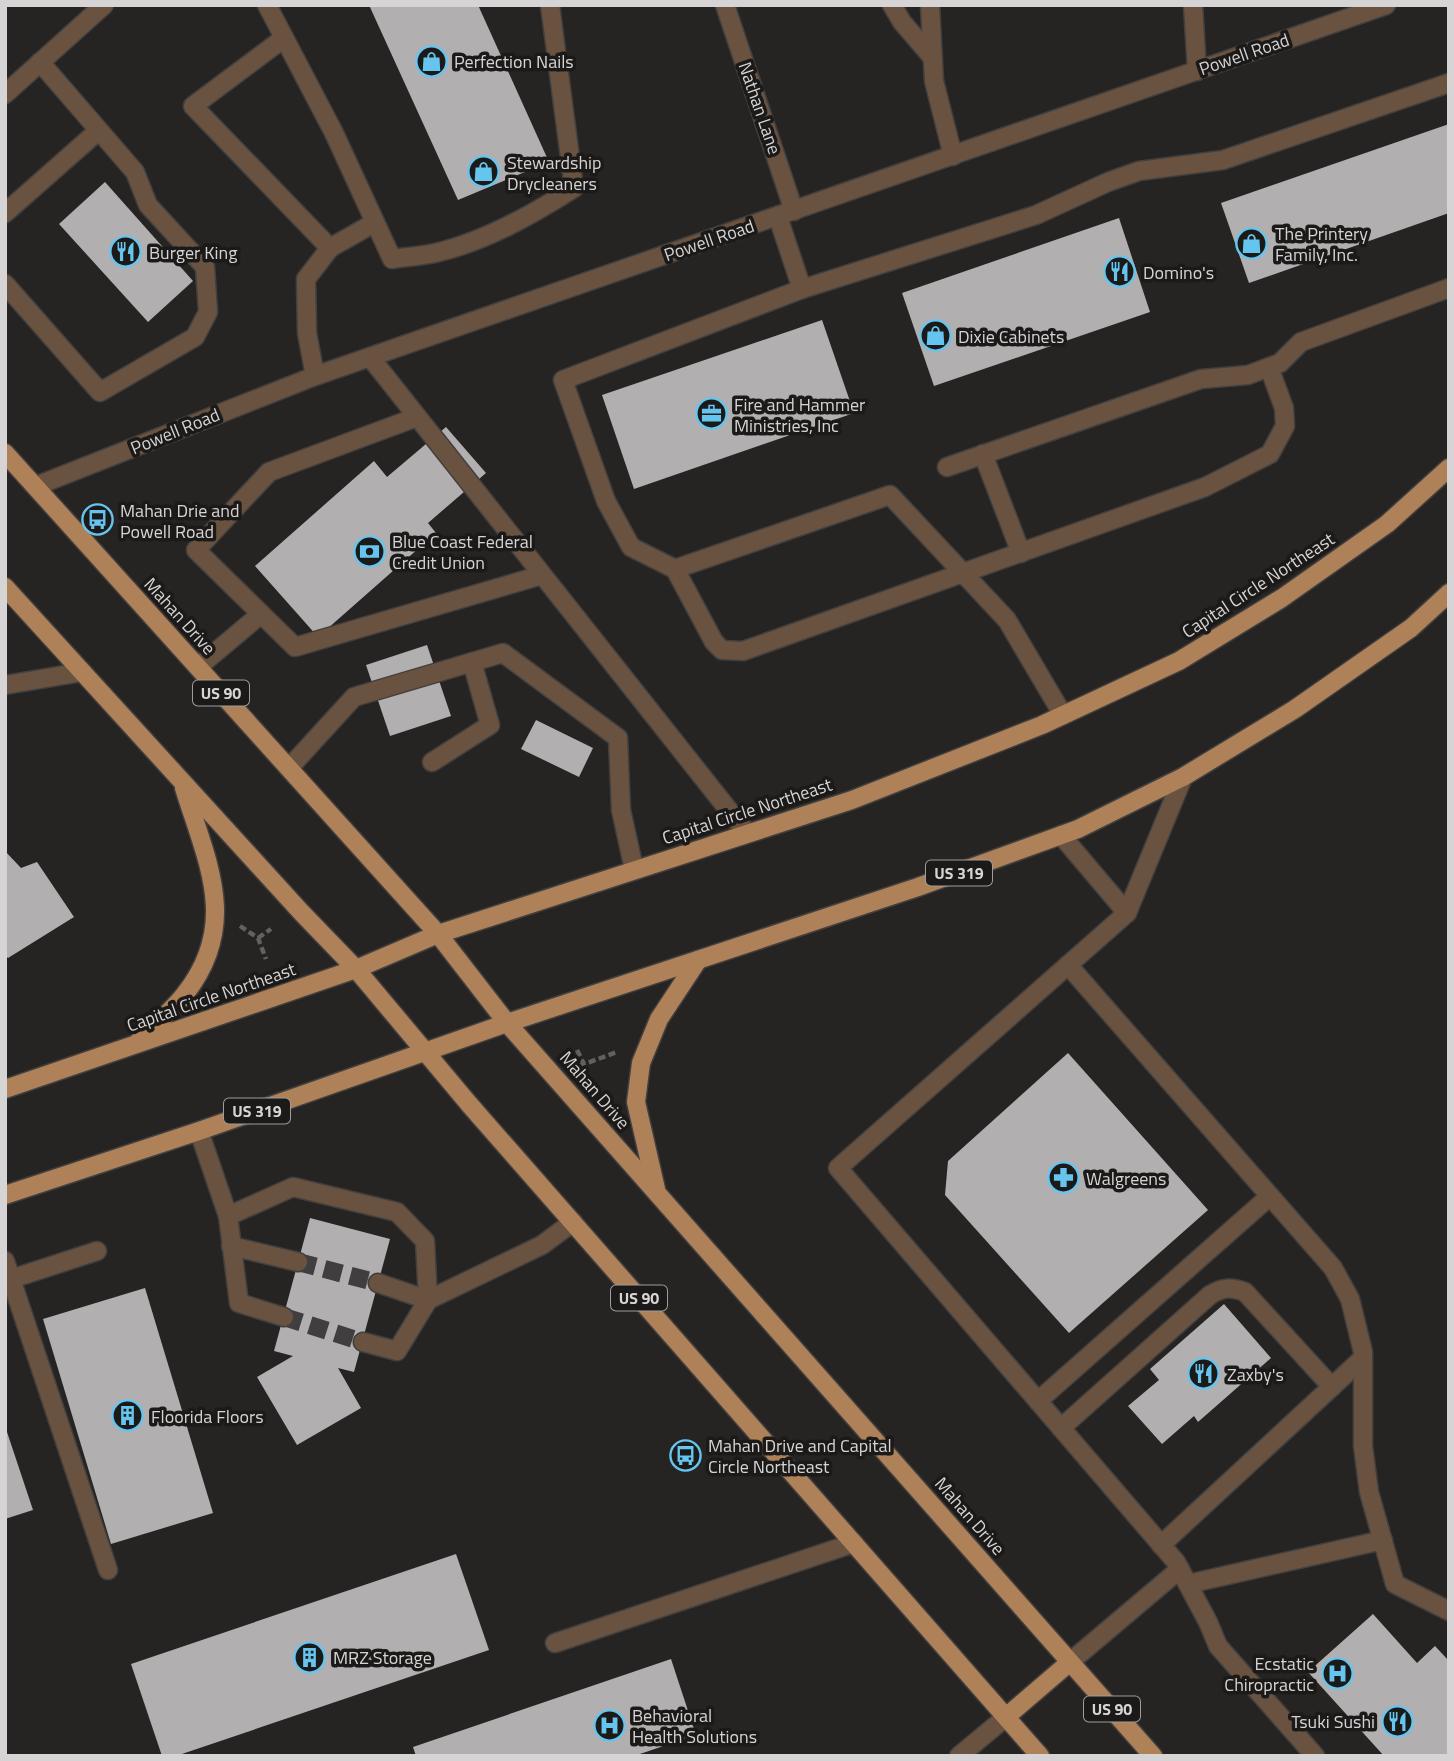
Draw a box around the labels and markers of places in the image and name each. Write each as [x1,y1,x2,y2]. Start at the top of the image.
shop icon: Perfection Nails [414,44,448,78]
place label: Perfection Nails [454,48,574,75]
place label: Stewardship Drycleaners [507,149,602,197]
shop icon: Stewardship Drycleaners [467,155,501,189]
place label: The Printery Family, Inc. [1275,220,1368,268]
shop icon: The Printery Family, Inc. [1235,226,1269,260]
restaurant icon: Burger King [109,235,143,269]
place label: Burger King [149,239,237,266]
restaurant icon: Domino's [1103,255,1137,289]
place label: Domino's [1143,259,1214,286]
shop icon: Dixie Cabinets [918,319,952,353]
place label: Dixie Cabinets [958,323,1064,350]
place label: Fire and Hammer Ministries, Inc [734,391,865,439]
office icon: Fire and Hammer Ministries, Inc [694,397,728,431]
place label: Mahan Drie and Powell Road [120,497,239,545]
bus stop icon: Mahan Drie and Powell Road [80,503,114,537]
place label: Blue Coast Federal Credit Union [392,528,533,576]
bank icon: Blue Coast Federal Credit Union [352,534,386,568]
pharmacy icon: Walgreens [1046,1161,1080,1195]
place label: Walgreens [1086,1165,1166,1192]
restaurant icon: Zaxby's [1187,1357,1221,1391]
place label: Zaxby's [1227,1361,1284,1388]
building icon: Floorida Floors [111,1399,145,1433]
place label: Floorida Floors [151,1403,264,1430]
place label: Mahan Drive and Capital Circle Northeast [708,1432,892,1480]
bus stop icon: Mahan Drive and Capital Circle Northeast [668,1438,702,1472]
building icon: MRZ Storage [293,1640,327,1674]
place label: MRZ Storage [333,1644,432,1671]
place label: Ecstatic Chiropractic [1224,1650,1314,1698]
hospital icon: Ecstatic Chiropractic [1320,1656,1354,1690]
place label: Behavioral Health Solutions [632,1702,757,1750]
restaurant icon: Tsuki Sushi [1381,1704,1415,1738]
hospital icon: Behavioral Health Solutions [592,1708,626,1742]
place label: Tsuki Sushi [1291,1708,1375,1735]

